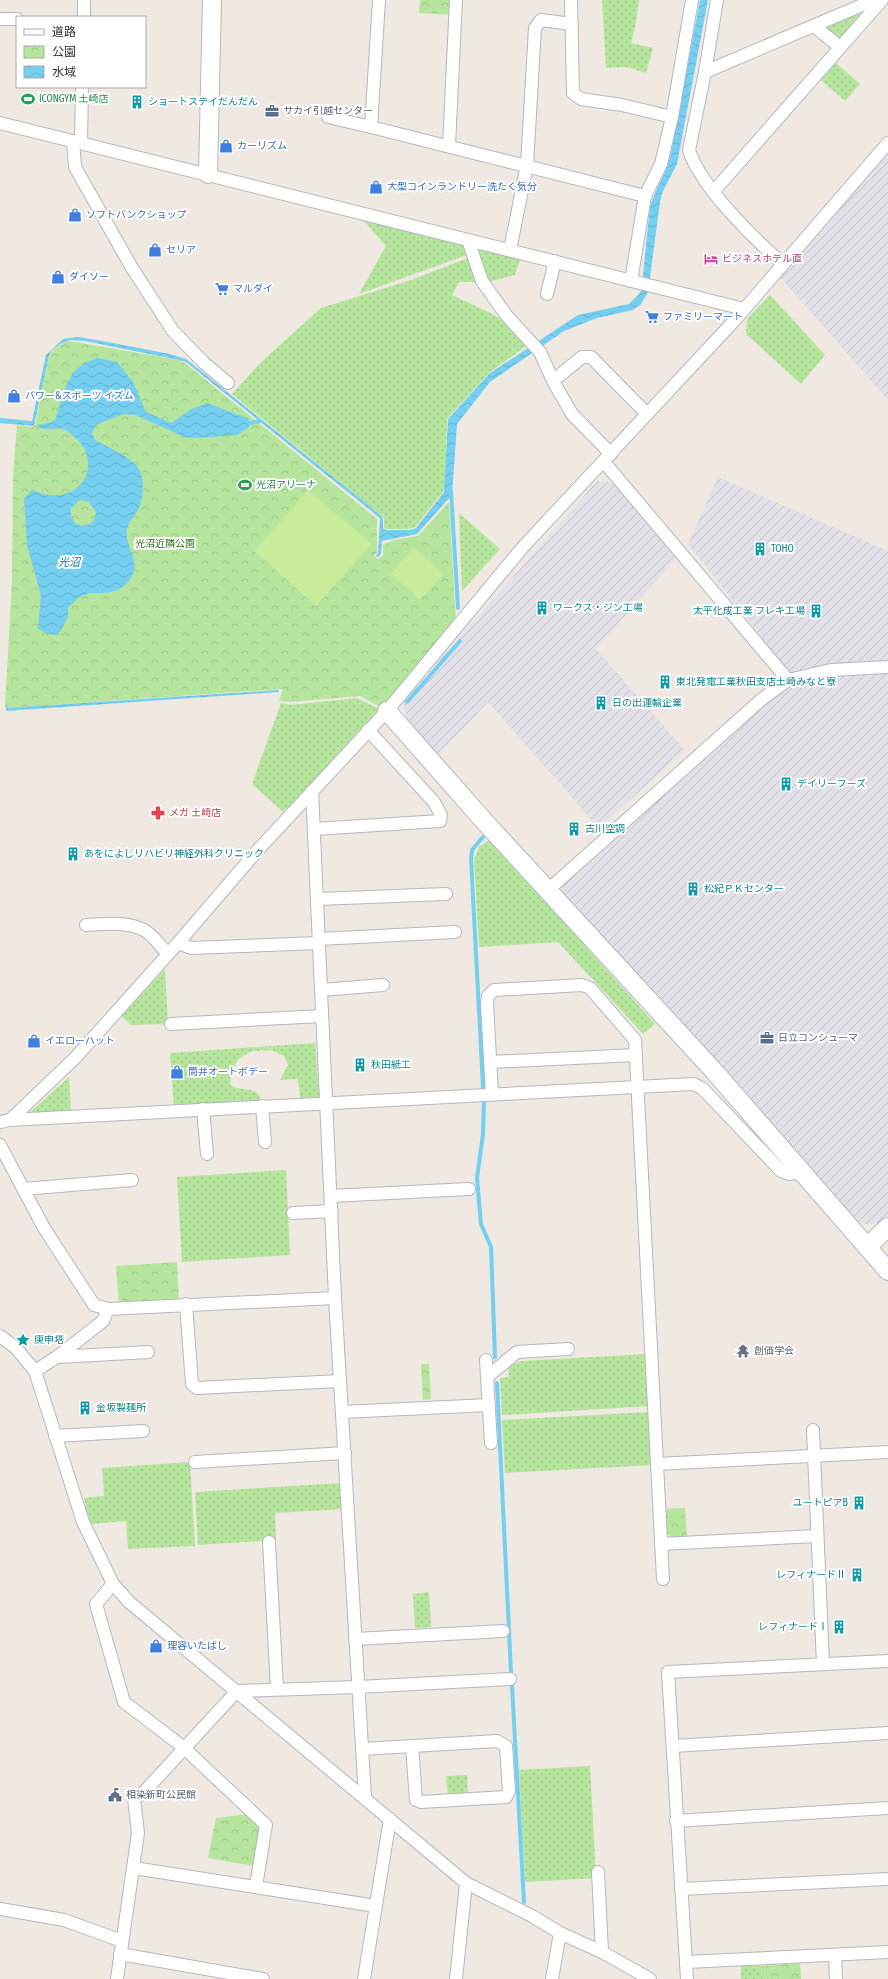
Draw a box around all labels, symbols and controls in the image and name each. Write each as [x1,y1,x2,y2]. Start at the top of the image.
legend [16,16,146,88]
text: 道路 [52,25,76,39]
text: 公園 [52,45,76,59]
text: 水域 [52,65,76,79]
sports icon: ICONGYM 土崎店 [20,91,36,107]
place label: ICONGYM 土崎店 [39,93,109,105]
building icon: ショートステイだんだん [129,94,145,110]
place label: ショートステイだんだん [148,96,258,108]
office icon: サカイ引越センター [264,103,280,119]
place label: サカイ引越センター [283,105,373,117]
shop icon: カーリズム [218,138,234,154]
place label: カーリズム [237,140,287,152]
shop icon: 大型コインランドリー洗たく気分 [368,179,384,195]
place label: 大型コインランドリー洗たく気分 [387,181,537,193]
shop icon: ソフトバンクショップ [67,207,83,223]
place label: ソフトバンクショップ [86,209,187,221]
shop icon: セリア [147,242,163,258]
place label: セリア [166,244,196,256]
hotel icon: ビジネスホテル直 [703,251,719,267]
place label: ビジネスホテル直 [722,253,802,265]
shop icon: ダイソー [50,269,66,285]
place label: ダイソー [69,271,109,283]
supermarket icon: マルダイ [214,281,230,297]
place label: マルダイ [233,283,273,295]
supermarket icon: ファミリーマート [644,309,660,325]
place label: ファミリーマート [663,311,743,323]
shop icon: パワー&スポーツ イズム [6,388,22,404]
place label: パワー&スポーツ イズム [25,390,134,402]
sports icon: 光沼アリーナ [237,477,253,493]
place label: 光沼アリーナ [256,479,316,491]
park label: 光沼近隣公園 [135,538,195,550]
building icon: TOHO [752,541,768,557]
place label: TOHO [771,543,794,555]
water label: 光沼 [58,556,82,569]
building icon: ワークス・ジン工場 [534,600,550,616]
place label: ワークス・ジン工場 [553,602,643,614]
building icon: 太平化成工業 フレキ工場 [808,603,824,619]
place label: 太平化成工業 フレキ工場 [693,605,805,617]
building icon: 東北発電工業秋田支店土崎みなと寮 [657,674,673,690]
place label: 東北発電工業秋田支店土崎みなと寮 [676,676,836,688]
building icon: 日の出運輸企業 [593,695,609,711]
place label: 日の出運輸企業 [612,697,682,709]
building icon: デイリーフーズ [778,776,794,792]
place label: デイリーフーズ [797,778,866,790]
pharmacy icon: メガ 土崎店 [150,805,166,821]
place label: メガ 土崎店 [169,807,221,819]
building icon: 古川空調 [566,821,582,837]
place label: 古川空調 [585,823,625,835]
building icon: あをによしリハビリ神経外科クリニック [65,846,81,862]
place label: あをによしリハビリ神経外科クリニック [84,848,264,860]
building icon: 松紀ＰＫセンター [685,881,701,897]
place label: 松紀ＰＫセンター [704,883,784,895]
office icon: 日立コンシューマ [759,1030,775,1046]
place label: 日立コンシューマ [778,1032,858,1044]
shop icon: イエローハット [26,1033,42,1049]
place label: イエローハット [45,1035,115,1047]
building icon: 秋田紙工 [352,1057,368,1073]
place label: 秋田紙工 [371,1059,411,1071]
shop icon: 筒井オートボデー [169,1064,185,1080]
place label: 筒井オートボデー [188,1066,268,1078]
place icon: 庚申塔 [15,1332,31,1348]
place label: 庚申塔 [34,1334,64,1346]
temple icon: 創価学会 [735,1343,751,1359]
place label: 創価学会 [754,1345,794,1357]
building icon: 金坂製麺所 [77,1400,93,1416]
place label: 金坂製麺所 [96,1402,146,1414]
building icon: ユートピアB [851,1495,867,1511]
place label: ユートピアB [793,1497,849,1509]
building icon: レフィナードⅡ [849,1567,865,1583]
place label: レフィナードⅡ [776,1569,846,1581]
building icon: レフィナードⅠ [831,1619,847,1635]
place label: レフィナードⅠ [758,1621,828,1633]
shop icon: 理容いたばし [148,1638,164,1654]
place label: 理容いたばし [167,1640,227,1652]
public building icon: 相染新町公民館 [107,1787,123,1803]
place label: 相染新町公民館 [126,1789,196,1801]

